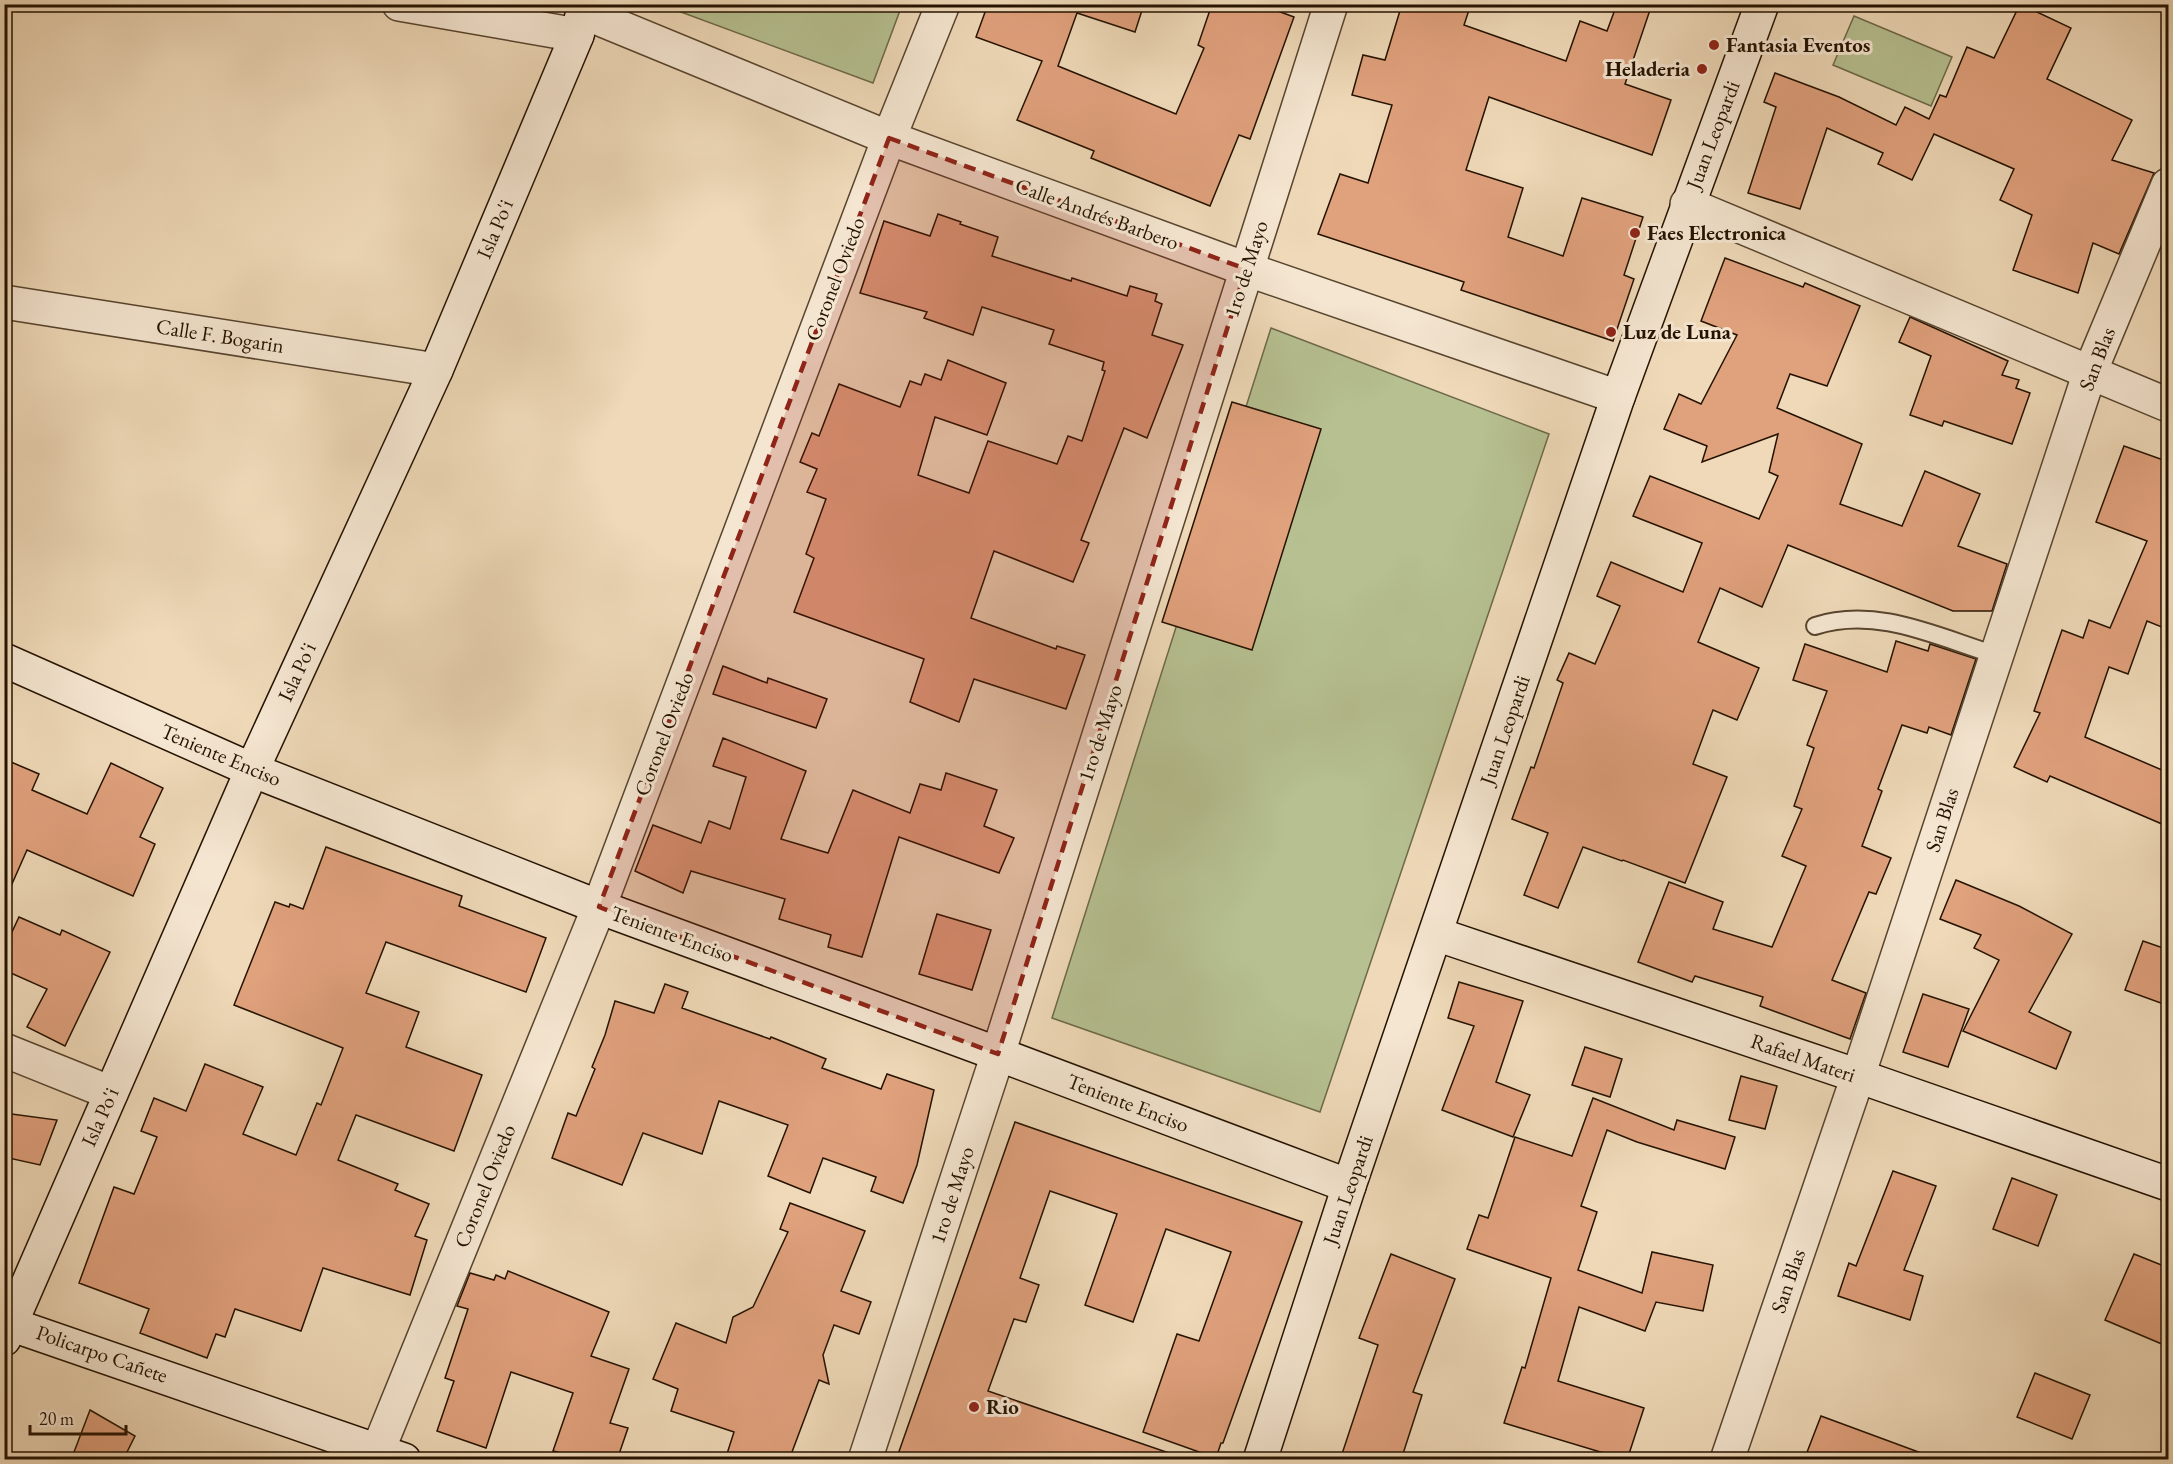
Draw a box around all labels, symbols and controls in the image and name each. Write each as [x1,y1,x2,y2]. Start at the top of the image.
place label: Fantasia Eventos [1726,31,1870,58]
marker: Fantasia Eventos [1707,38,1721,52]
place label: Heladeria [1605,55,1691,82]
marker: Heladeria [1695,62,1709,76]
street label: Juan Leopardi [1679,77,1746,195]
street label: Calle Andrés Barbero [1012,171,1183,256]
street label: Isla Po'i [470,195,519,263]
street label: Coronel Oviedo [799,213,871,345]
street label: 1ro de Mayo [1217,217,1274,321]
place label: Faes Electronica [1647,219,1787,246]
marker: Faes Electronica [1628,226,1642,240]
street label: Calle F. Bogarin [154,312,286,359]
place label: Luz de Luna [1623,318,1732,345]
street label: San Blas [2072,323,2121,394]
marker: Luz de Luna [1604,325,1618,339]
street label: Isla Po'i [271,638,322,706]
street label: Coronel Oviedo [628,668,700,800]
street label: Juan Leopardi [1473,671,1536,790]
street label: 1ro de Mayo [1071,681,1128,785]
street label: Teniente Enciso [157,717,286,792]
street label: San Blas [1918,784,1965,855]
street label: Teniente Enciso [607,899,737,968]
street label: Rafael Materi [1747,1027,1859,1088]
street label: Teniente Enciso [1063,1067,1193,1138]
street label: Isla Po'i [75,1083,124,1151]
street label: Coronel Oviedo [448,1120,522,1251]
street label: Juan Leopardi [1316,1131,1379,1250]
street label: 1ro de Mayo [923,1143,980,1247]
street label: San Blas [1764,1245,1811,1316]
street label: Policarpo Cañete [33,1318,171,1389]
place label: Rio [986,1393,1019,1420]
scale bar [30,1398,126,1436]
marker: Rio [967,1400,981,1414]
text: 20 m [39,1407,74,1430]

